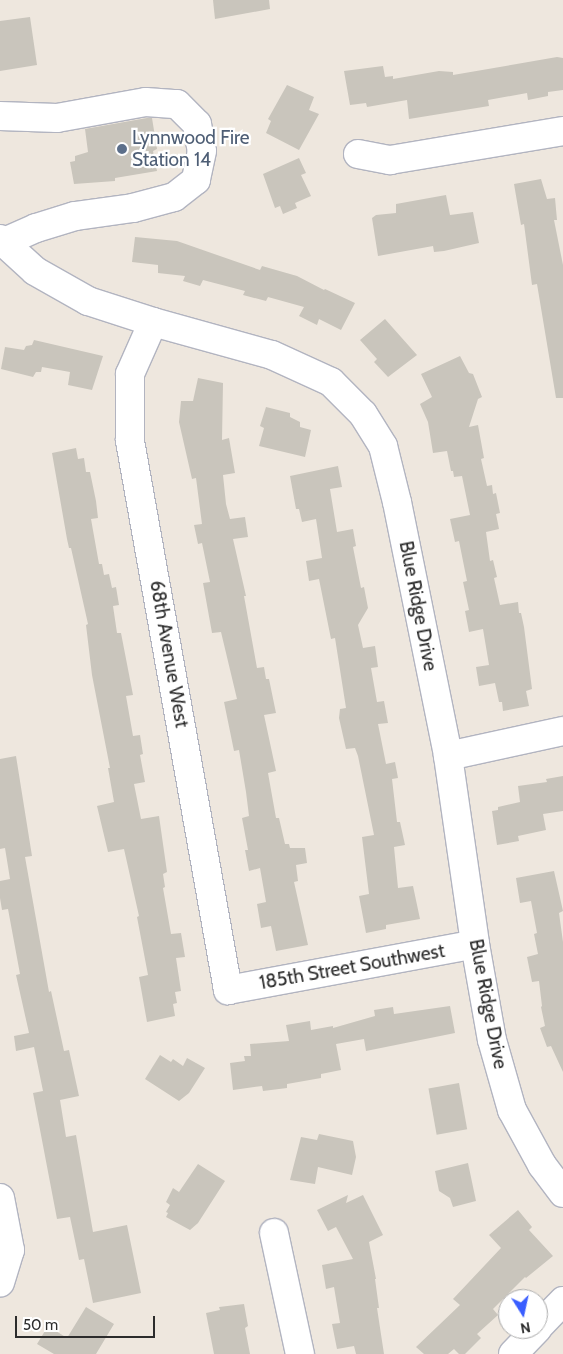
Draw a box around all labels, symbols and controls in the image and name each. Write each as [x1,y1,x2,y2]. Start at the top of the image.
place label: Lynnwood Fire Station 14 [132,127,249,171]
marker: Lynnwood Fire Station 14 [116,143,128,155]
street label: Blue Ridge Drive [394,539,442,673]
street label: 68th Avenue West [145,579,193,729]
street label: Blue Ridge Drive [464,937,512,1071]
street label: 185th Street Southwest [258,939,446,995]
north arrow [498,1289,548,1339]
scale bar [18,1306,158,1338]
text: 50 m [23,1316,58,1334]
text: N [519,1318,532,1338]

